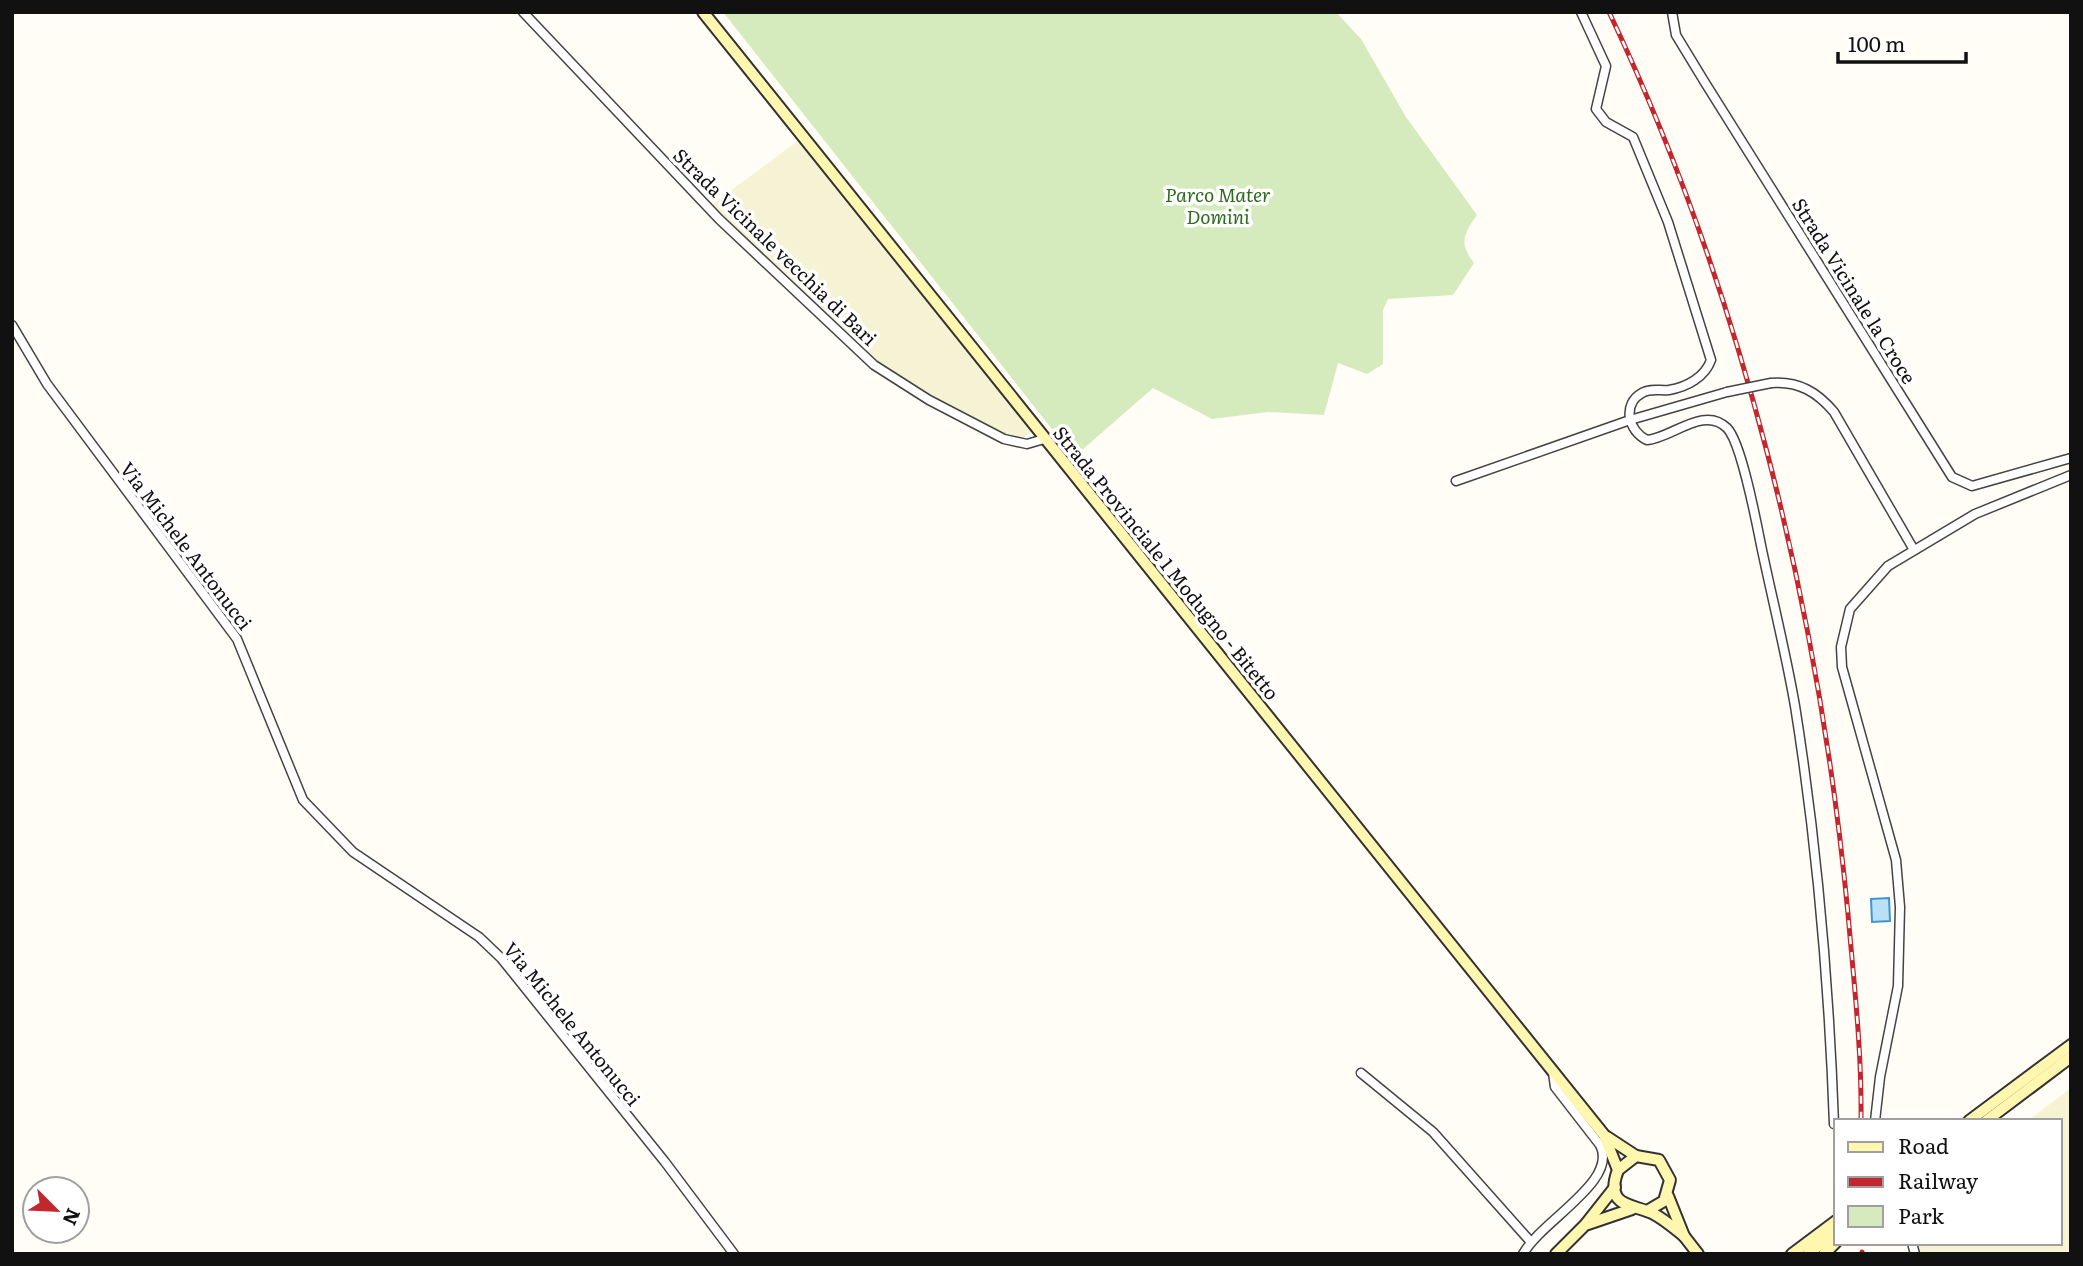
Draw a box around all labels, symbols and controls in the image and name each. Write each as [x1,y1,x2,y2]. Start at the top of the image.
scale bar [1838,21,1966,65]
text: 100 m [1848,27,1905,58]
street label: Strada Vicinale vecchia di Bari [668,141,884,351]
park label: Parco Mater Domini [1165,180,1271,230]
street label: Strada Vicinale la Croce [1786,192,1924,389]
street label: Strada Provinciale 1 Modugno - Bitetto [1047,419,1286,705]
street label: Via Michele Antonucci [114,456,259,635]
street label: Via Michele Antonucci [498,935,648,1111]
legend [1834,1119,2062,1245]
text: Road [1898,1129,1949,1160]
text: Railway [1898,1164,1979,1195]
north arrow [21,1175,91,1245]
text: Park [1898,1199,1944,1230]
text: N [56,1204,88,1230]

